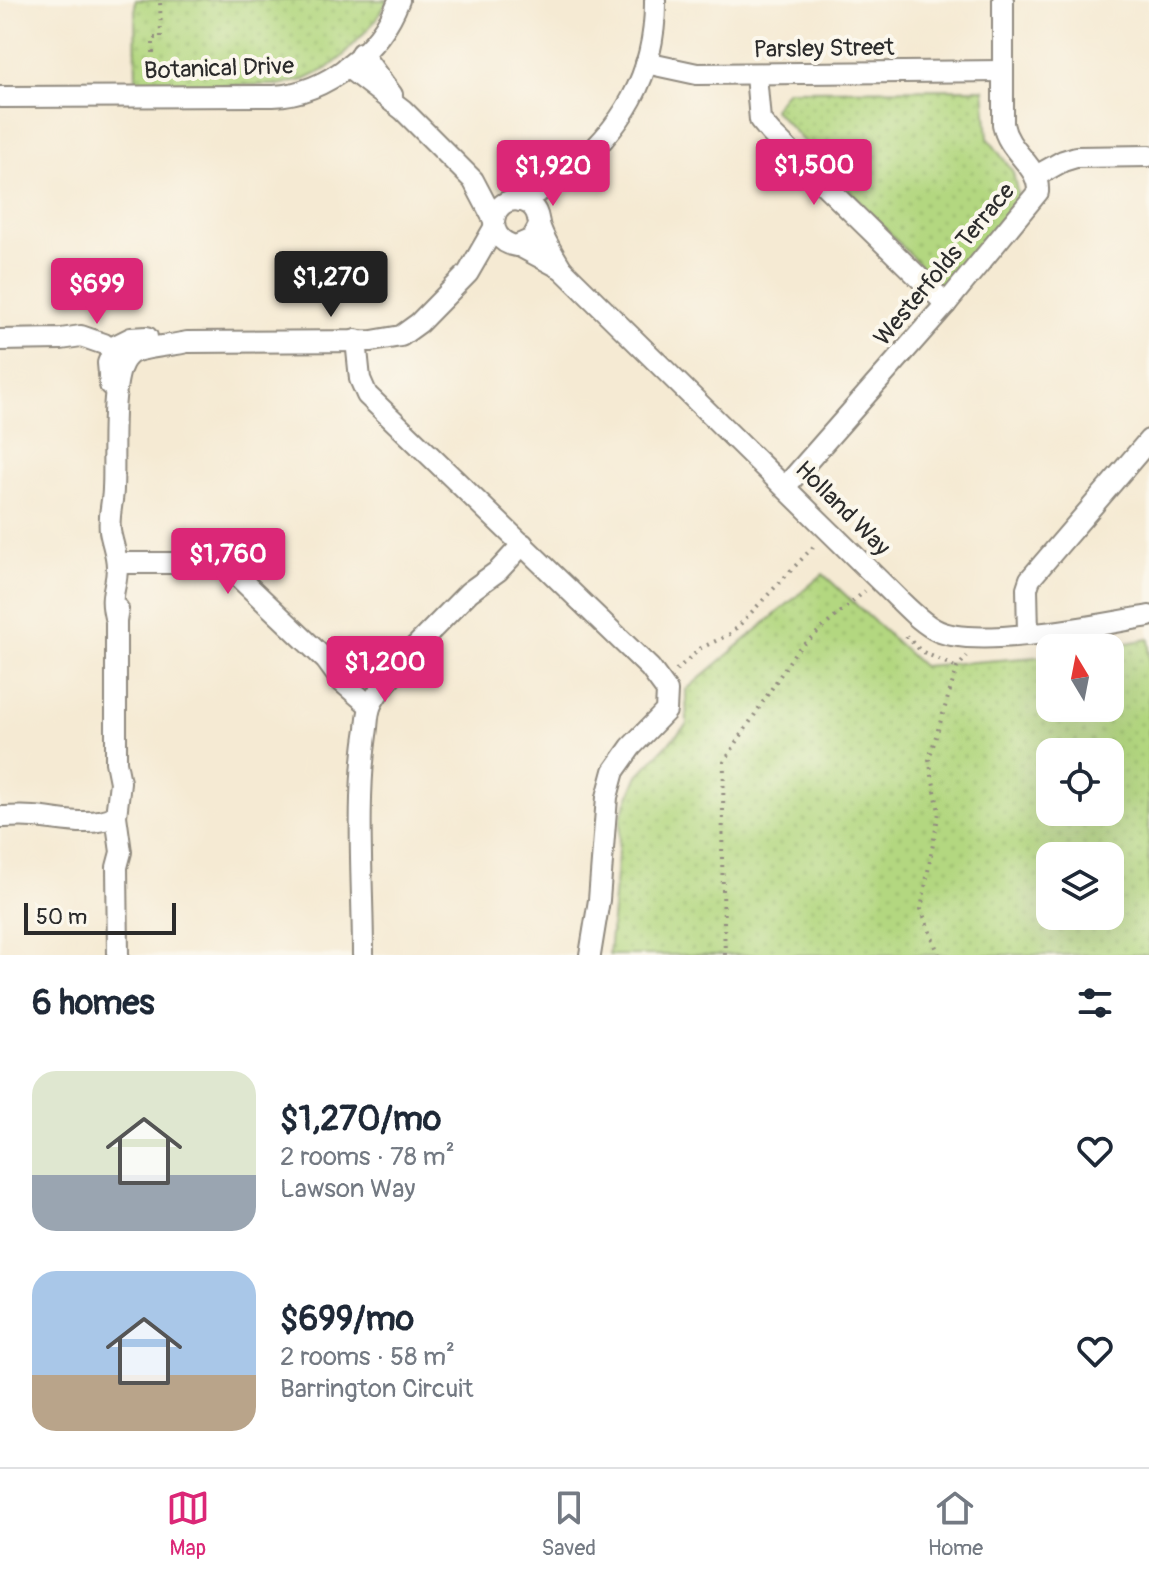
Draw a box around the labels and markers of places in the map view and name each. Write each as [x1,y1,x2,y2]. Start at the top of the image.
pin: $1,500 [749,139,879,207]
pin: $1,920 [488,140,618,208]
pin: $1,270 [266,251,396,319]
pin: $699 [50,258,144,326]
pin: $1,760 [163,528,293,596]
pin: $1,200 [320,636,450,704]

